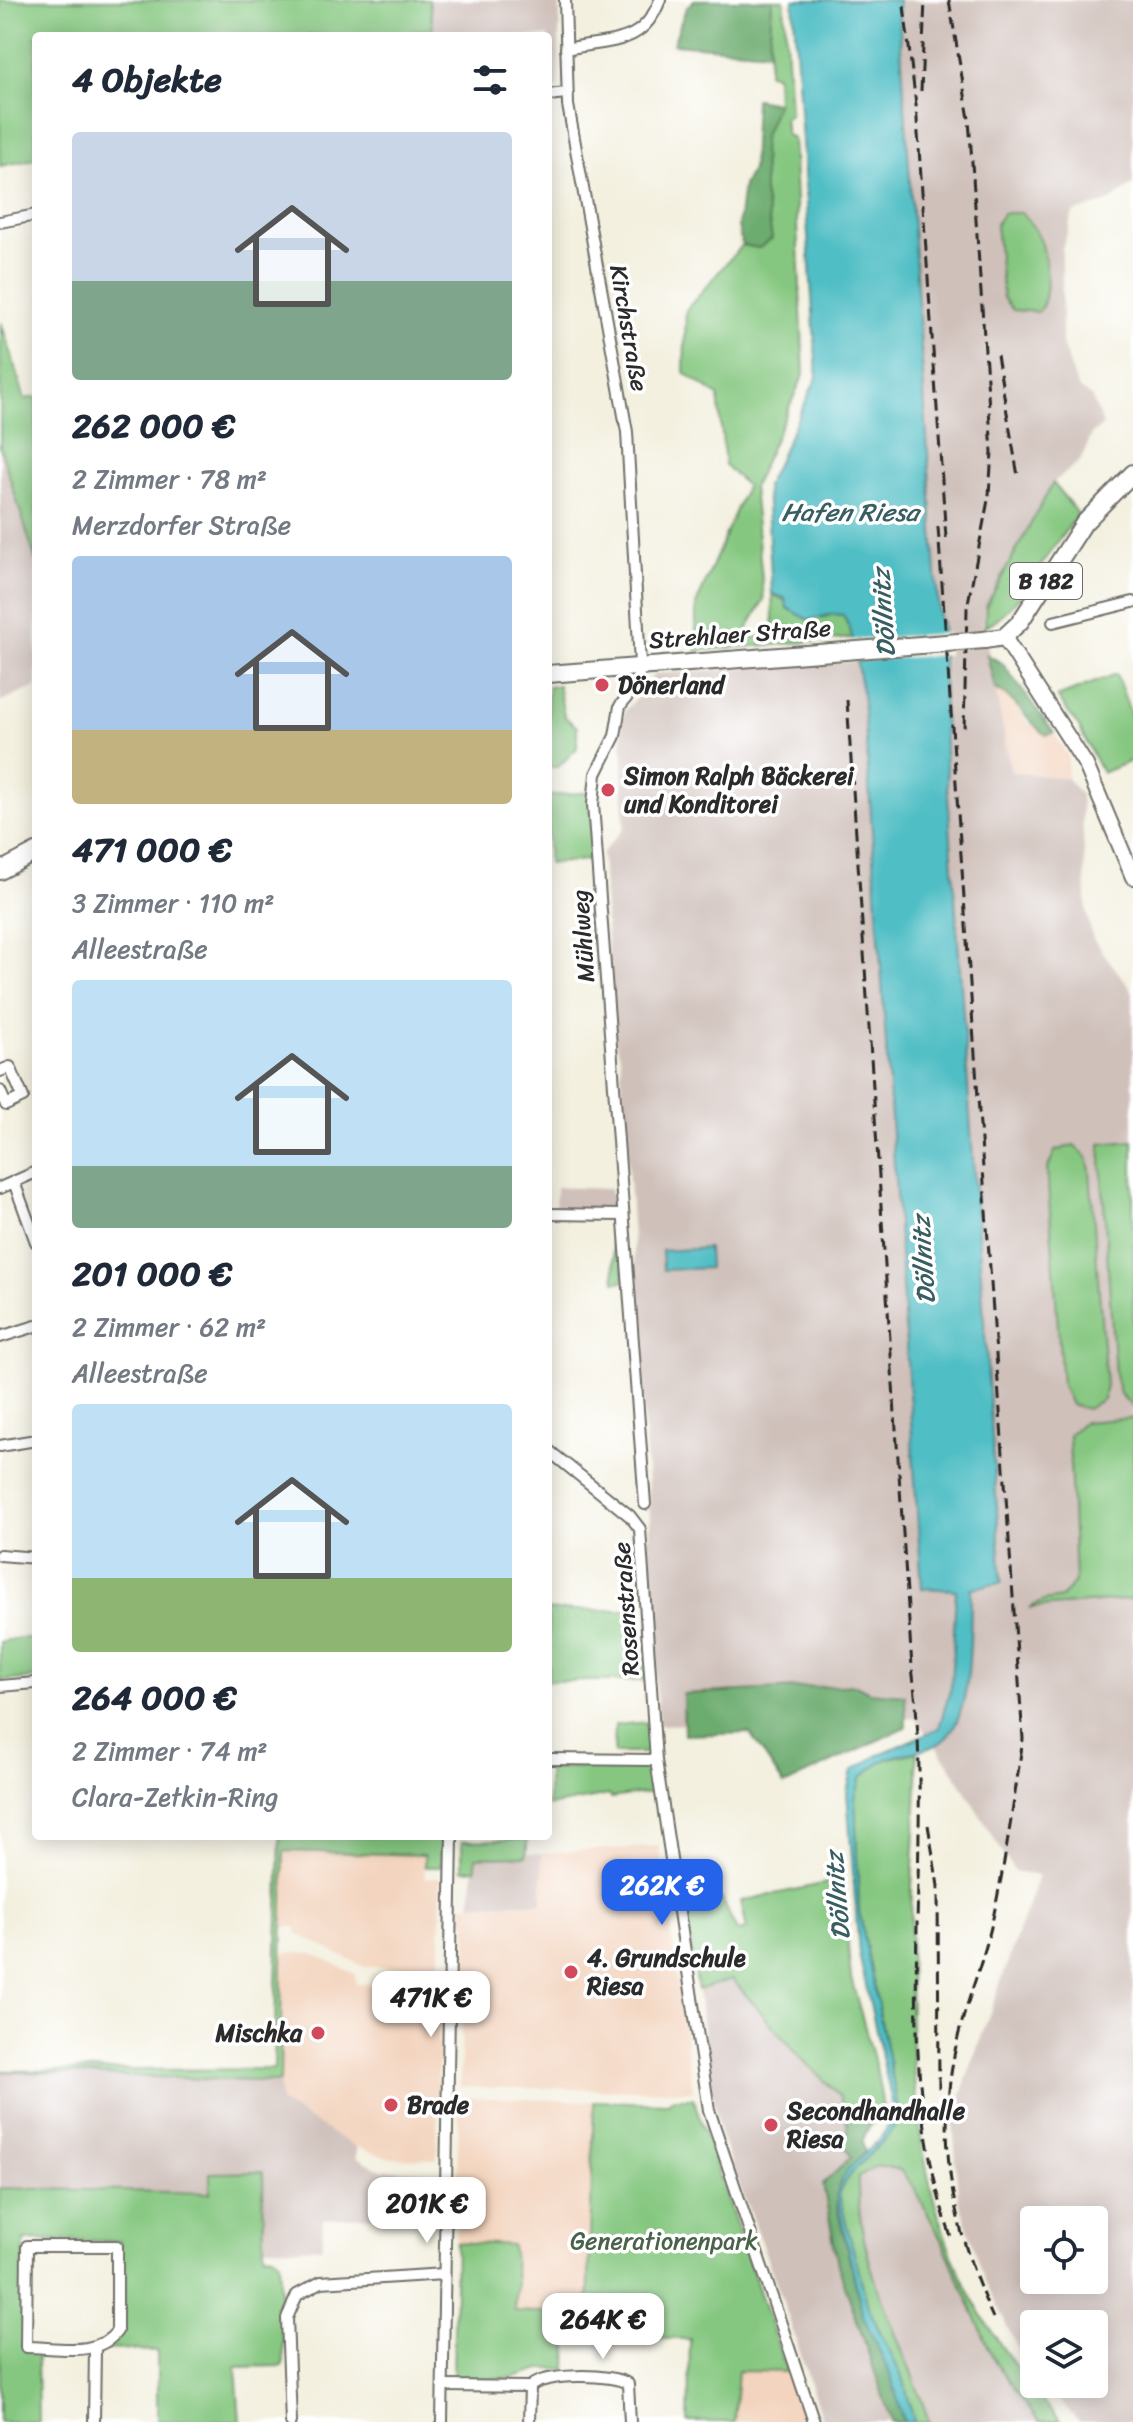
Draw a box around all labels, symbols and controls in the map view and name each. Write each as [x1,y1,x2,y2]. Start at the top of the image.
text: 4 Objekte [72,50,222,110]
icon: filters [468,58,512,102]
icon: home [220,184,364,328]
street label: Kirchstraße [597,261,661,395]
text: 262 000 € [72,396,235,456]
text: 2 Zimmer · 78 m² [72,456,267,502]
water label: Hafen Riesa [781,489,922,535]
text: Merzdorfer Straße [72,502,291,548]
road number: B 182 [1010,563,1082,599]
water label: Döllnitz [857,564,909,659]
street label: Strehlaer Straße [648,607,832,661]
icon: home [220,608,364,752]
place label: Dönerland [618,664,726,706]
marker: Dönerland [593,676,611,694]
place label: Simon Ralph Bäckerei und Konditorei [623,755,855,825]
marker: Simon Ralph Bäckerei und Konditorei [599,781,617,799]
text: 471 000 € [72,820,232,880]
text: 3 Zimmer · 110 m² [72,880,275,926]
street label: Mühlweg [559,888,607,984]
text: Alleestraße [72,926,208,972]
icon: home [220,1032,364,1176]
water label: Döllnitz [897,1211,949,1306]
text: 201 000 € [72,1244,232,1304]
text: 2 Zimmer · 62 m² [72,1304,266,1350]
text: Alleestraße [72,1350,208,1396]
icon: home [220,1456,364,1600]
street label: Rosenstraße [600,1541,652,1677]
text: 264 000 € [72,1668,237,1728]
text: 2 Zimmer · 74 m² [72,1728,268,1774]
text: Clara-Zetkin-Ring [72,1774,278,1820]
water label: Döllnitz [810,1846,864,1942]
pin: 262K € [597,1859,727,1927]
text: 262K € [620,1862,704,1908]
place label: 4. Grundschule Riesa [586,1937,746,2007]
marker: 4. Grundschule Riesa [562,1963,580,1981]
pin: 471K € [366,1971,496,2039]
text: 471K € [390,1974,472,2020]
place label: Mischka [214,2012,303,2054]
marker: Mischka [309,2024,327,2042]
place label: Brade [407,2084,470,2126]
place label: Secondhandhalle Riesa [786,2090,966,2160]
marker: Brade [382,2096,400,2114]
marker: Secondhandhalle Riesa [762,2116,780,2134]
pin: 201K € [362,2177,492,2245]
text: 201K € [386,2180,468,2226]
map controls [1020,2206,1108,2398]
button: locate [1020,2206,1108,2294]
park label: Generationenpark [570,2220,758,2262]
pin: 264K € [538,2293,668,2361]
text: 264K € [560,2296,646,2342]
button: layers [1020,2310,1108,2398]

